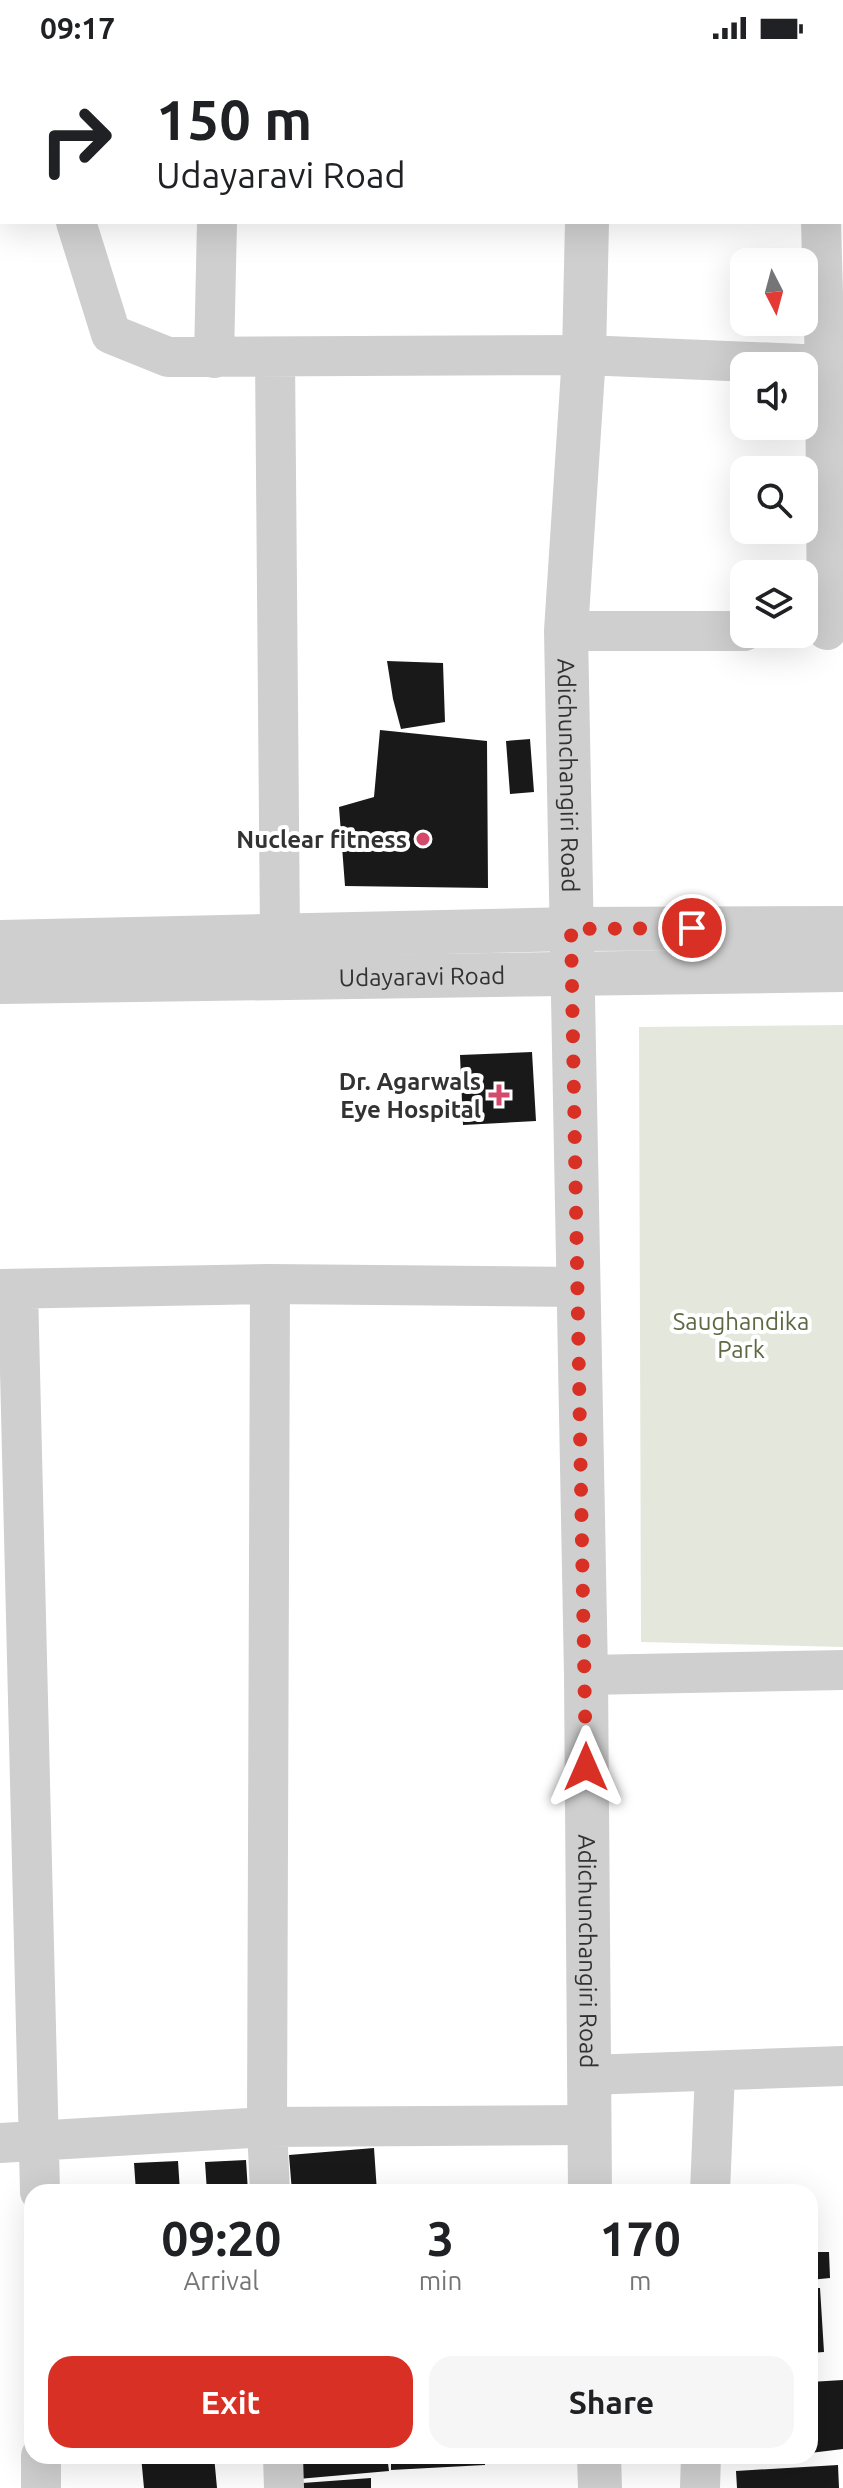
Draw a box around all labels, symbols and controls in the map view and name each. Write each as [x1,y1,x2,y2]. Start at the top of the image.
text: 09:17 [40,11,115,45]
icon: right [24,88,128,192]
text: 150 m [156,88,312,151]
text: Udayaravi Road [156,154,406,195]
north arrow [730,248,818,336]
map controls [730,248,818,648]
button: sound [730,352,818,440]
button: search [730,456,818,544]
button: layers [730,560,818,648]
street label: Adichunchangiri Road [553,658,585,893]
place label: Nuclear fitness [236,826,407,853]
marker: Nuclear fitness [414,830,432,848]
pin [658,894,726,962]
icon: arrive [670,906,714,950]
street label: Udayaravi Road [339,961,505,991]
place label: Dr. Agarwals Eye Hospital [339,1068,481,1123]
marker: Dr. Agarwals Eye Hospital [488,1084,510,1106]
park label: Saughandika Park [673,1308,809,1363]
position arrow [544,1725,628,1809]
street label: Adichunchangiri Road [574,1834,603,2068]
text: 09:20 [161,2211,281,2265]
text: 3 [427,2211,454,2265]
text: 170 [600,2211,681,2265]
text: Arrival [183,2266,259,2295]
text: min [419,2266,462,2295]
text: m [629,2266,651,2295]
button: Exit [48,2356,413,2448]
button: Share [429,2356,794,2448]

